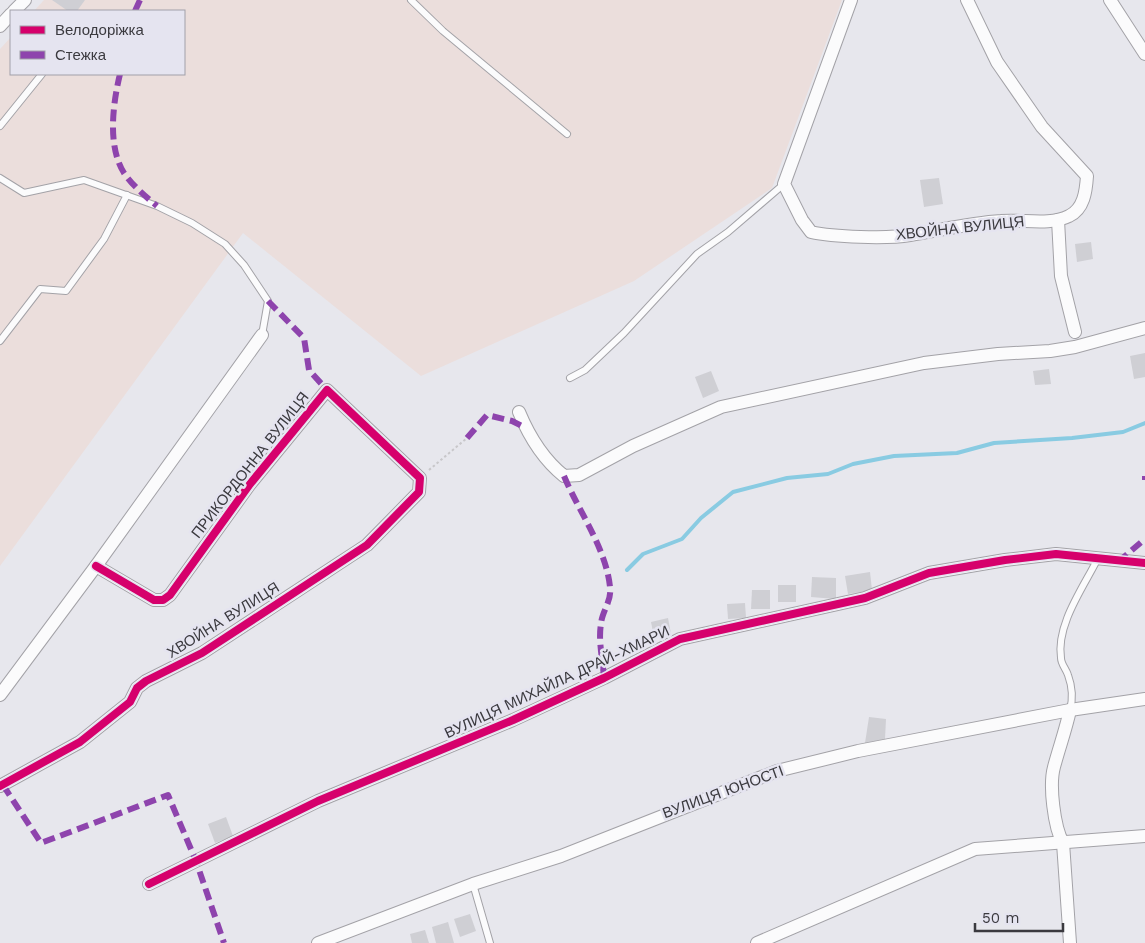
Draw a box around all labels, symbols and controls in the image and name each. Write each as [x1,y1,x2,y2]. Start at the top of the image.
legend [10,10,185,75]
text: Велодоріжка [55,21,144,39]
text: Стежка [55,46,107,64]
street label: ХВОЙНА ВУЛИЦЯ [895,212,1025,244]
street label: ПРИКОРДОННА ВУЛИЦЯ [187,388,313,542]
street label: ХВОЙНА ВУЛИЦЯ [164,578,282,662]
street label: ВУЛИЦЯ МИХАЙЛА ДРАЙ-ХМАРИ [442,622,672,742]
street label: ВУЛИЦЯ ЮНОСТІ [660,762,786,822]
scale bar [975,900,1062,932]
text: 50 m [982,909,1019,927]

